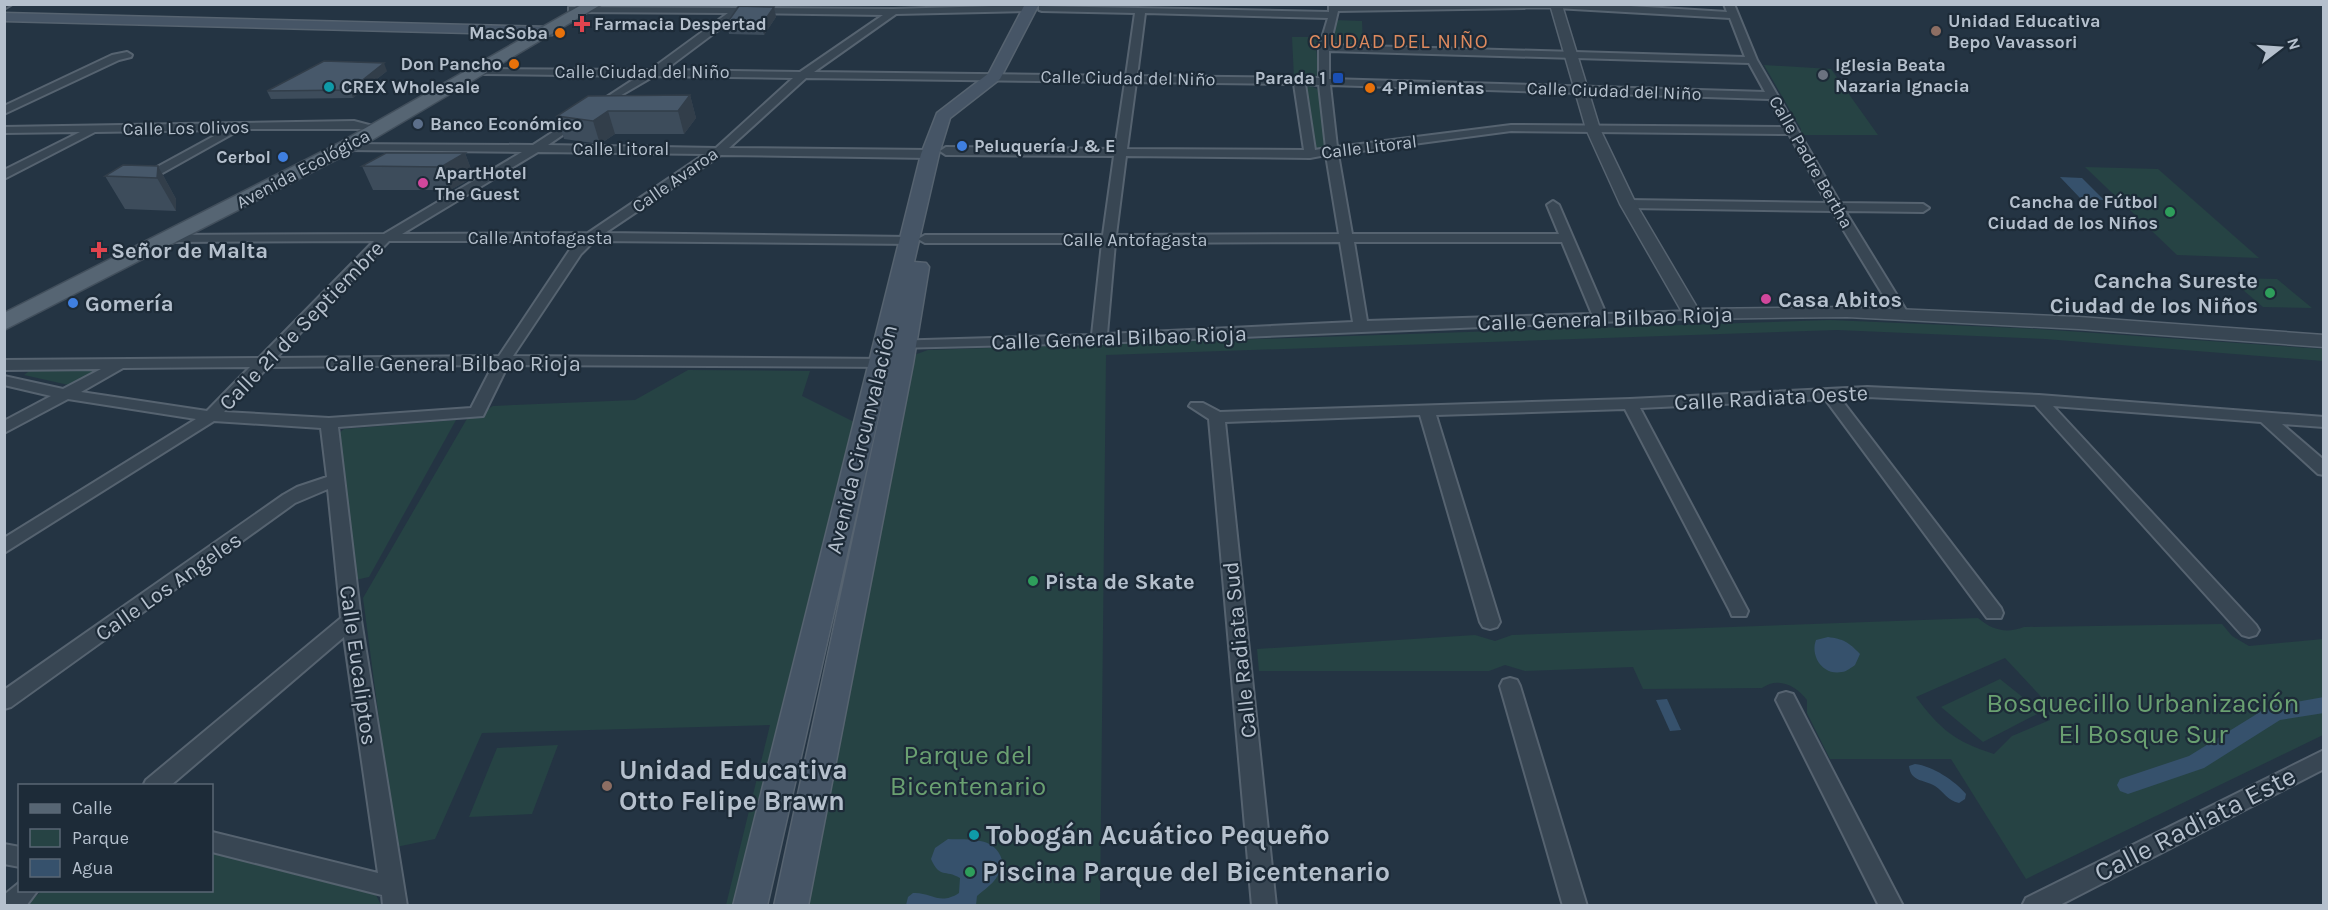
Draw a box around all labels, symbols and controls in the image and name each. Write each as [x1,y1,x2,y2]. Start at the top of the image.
place label: Unidad Educativa Bepo Vavassori [1948,10,2101,53]
place label: Farmacia Despertad [594,13,767,35]
marker: Farmacia Despertad [575,17,589,31]
north arrow [2250,18,2310,78]
place label: MacSoba [469,22,548,44]
marker: Unidad Educativa Bepo Vavassori [1929,24,1943,38]
marker: MacSoba [553,26,567,40]
district label: CIUDAD DEL NIÑO [1309,30,1489,53]
text: N [2283,35,2305,52]
place label: Don Pancho [401,53,502,75]
place label: Iglesia Beata Nazaria Ignacia [1835,54,1970,97]
marker: Don Pancho [507,57,521,71]
street label: Calle Ciudad del Niño [555,61,729,83]
street label: Calle Ciudad del Niño [1040,65,1216,91]
place label: Parada 1 [1255,67,1326,89]
marker: Iglesia Beata Nazaria Ignacia [1816,68,1830,82]
marker: Parada 1 [1331,71,1345,85]
place label: CREX Wholesale [341,76,480,98]
place label: 4 Pimientas [1382,77,1484,99]
street label: Calle Ciudad del Niño [1526,77,1702,105]
marker: CREX Wholesale [322,80,336,94]
marker: 4 Pimientas [1363,81,1377,95]
street label: Calle Padre Bertha [1764,92,1858,232]
place label: Banco Económico [430,113,582,135]
street label: Calle Los Olivos [122,116,250,140]
marker: Banco Económico [411,117,425,131]
street label: Avenida Ecológica [232,125,374,213]
street label: Calle Litoral [1320,130,1418,164]
place label: Peluquería J & E [974,135,1116,157]
street label: Calle Litoral [573,138,669,160]
marker: Peluquería J & E [955,139,969,153]
street label: Calle Avaroa [628,142,722,218]
place label: Cerbol [216,146,271,168]
marker: Cerbol [276,150,290,164]
place label: ApartHotel The Guest [435,162,527,205]
marker: ApartHotel The Guest [416,176,430,190]
place label: Cancha de Fútbol Ciudad de los Niños [1988,191,2158,234]
marker: Cancha de Fútbol Ciudad de los Niños [2163,205,2177,219]
street label: Calle Antofagasta [468,227,612,249]
street label: Calle Antofagasta [1063,229,1207,251]
street label: Calle 21 de Septiembre [214,235,389,416]
place label: Señor de Malta [111,238,268,264]
marker: Señor de Malta [92,243,106,257]
place label: Cancha Sureste Ciudad de los Niños [2050,268,2258,319]
marker: Cancha Sureste Ciudad de los Niños [2263,286,2277,300]
place label: Casa Abitos [1778,287,1902,313]
place label: Gomería [85,291,174,317]
marker: Casa Abitos [1759,292,1773,306]
marker: Gomería [66,296,80,310]
street label: Calle General Bilbao Rioja [1477,302,1733,336]
street label: Calle General Bilbao Rioja [991,321,1247,355]
street label: Avenida Circunvalación [821,322,903,557]
street label: Calle General Bilbao Rioja [325,351,581,377]
street label: Calle Radiata Oeste [1674,380,1869,416]
street label: Calle Los Angeles [91,527,247,647]
street label: Calle Radiata Sud [1218,561,1262,739]
place label: Pista de Skate [1045,569,1195,595]
marker: Pista de Skate [1026,574,1040,588]
street label: Calle Eucaliptos [334,584,382,747]
park label: Bosquecillo Urbanización El Bosque Sur [1986,687,2300,750]
park label: Parque del Bicentenario [890,739,1046,802]
place label: Unidad Educativa Otto Felipe Brawn [619,754,848,817]
street label: Calle Radiata Este [2089,759,2301,889]
marker: Unidad Educativa Otto Felipe Brawn [600,779,614,793]
legend [18,784,213,892]
text: Calle [72,797,112,819]
place label: Tobogán Acuático Pequeño [986,819,1330,851]
text: Parque [72,827,129,849]
marker: Tobogán Acuático Pequeño [967,828,981,842]
place label: Piscina Parque del Bicentenario [982,856,1390,888]
text: Agua [72,857,113,879]
marker: Piscina Parque del Bicentenario [963,865,977,879]

